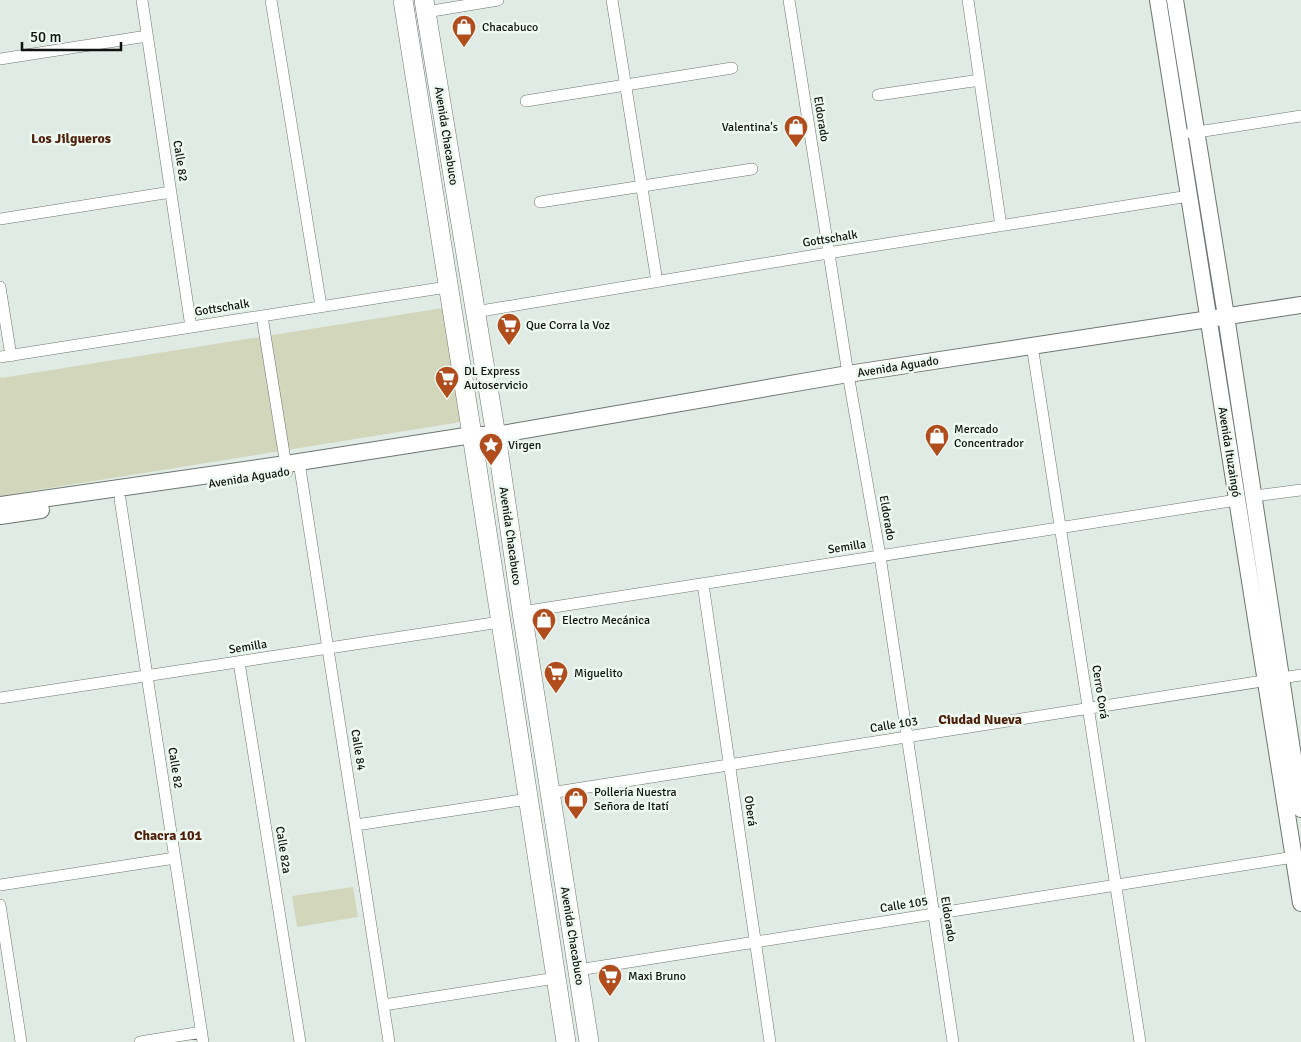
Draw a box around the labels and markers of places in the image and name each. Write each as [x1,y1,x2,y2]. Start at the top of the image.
shop icon: Chacabuco [451,14,477,48]
place label: Chacabuco [482,20,538,35]
shop icon: Valentina's [783,114,809,148]
place label: Valentina's [722,120,778,135]
supermarket icon: Que Corra la Voz [496,312,522,346]
place label: Que Corra la Voz [526,318,610,333]
place label: DL Express Autoservicio [464,364,528,393]
supermarket icon: DL Express Autoservicio [434,365,460,399]
place label: Mercado Concentrador [954,422,1024,451]
shop icon: Mercado Concentrador [924,423,950,457]
place icon: Virgen [478,432,504,466]
place label: Virgen [508,438,541,453]
shop icon: Electro Mecánica [531,607,557,641]
place label: Electro Mecánica [562,613,650,628]
supermarket icon: Miguelito [543,660,569,694]
place label: Miguelito [574,666,623,681]
place label: Pollería Nuestra Señora de Itatí [594,785,677,814]
shop icon: Pollería Nuestra Señora de Itatí [563,786,589,820]
supermarket icon: Maxi Bruno [597,963,623,997]
place label: Maxi Bruno [628,969,686,984]

